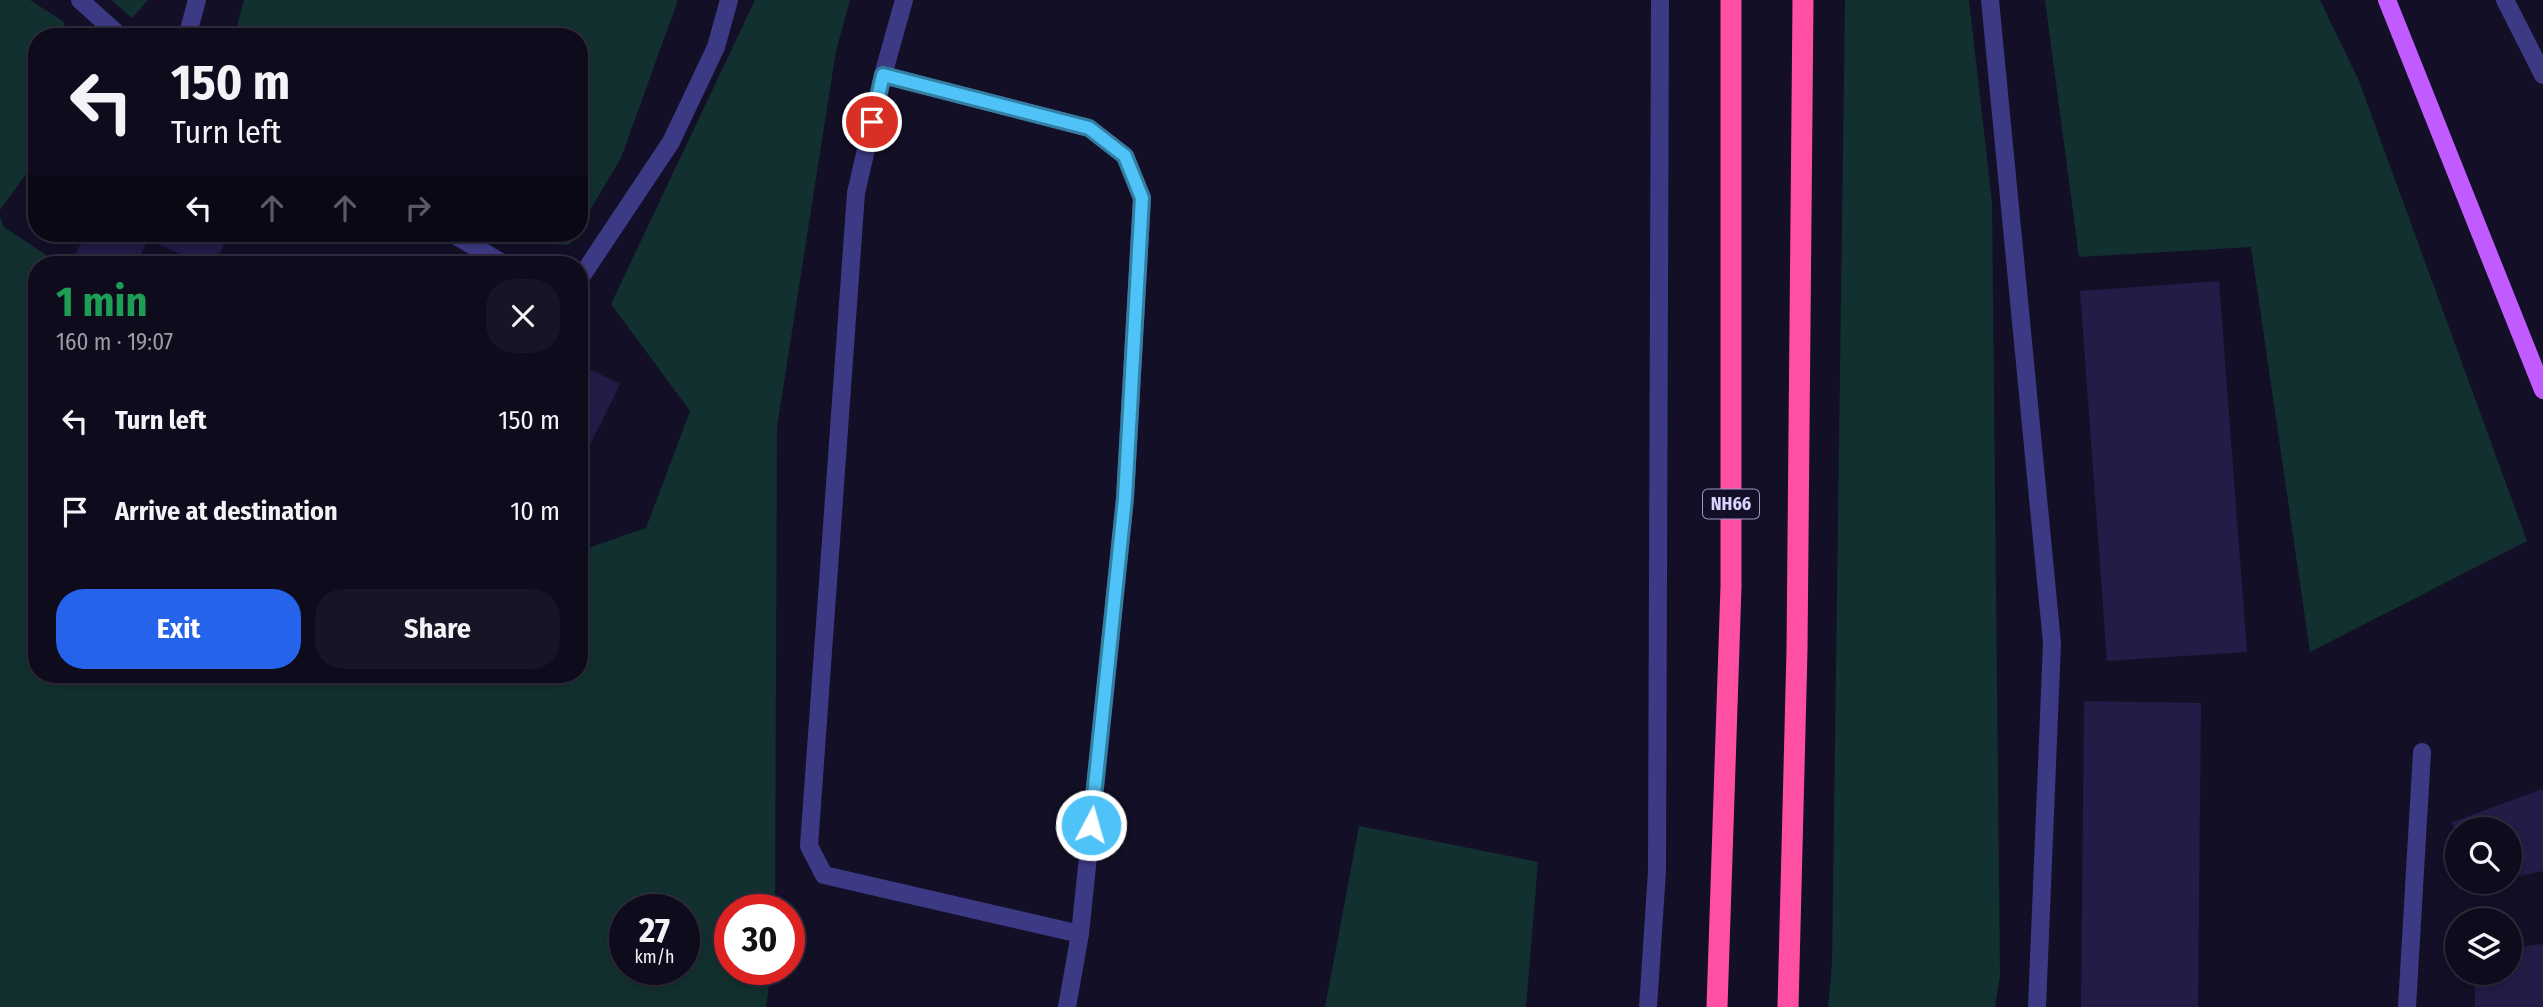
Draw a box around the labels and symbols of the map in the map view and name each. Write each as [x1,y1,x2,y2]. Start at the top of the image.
pin [842,92,902,152]
road number: NH66 [1703,490,1759,518]
position arrow [1054,788,1128,862]
speed limit sign: 30 [714,894,805,985]

